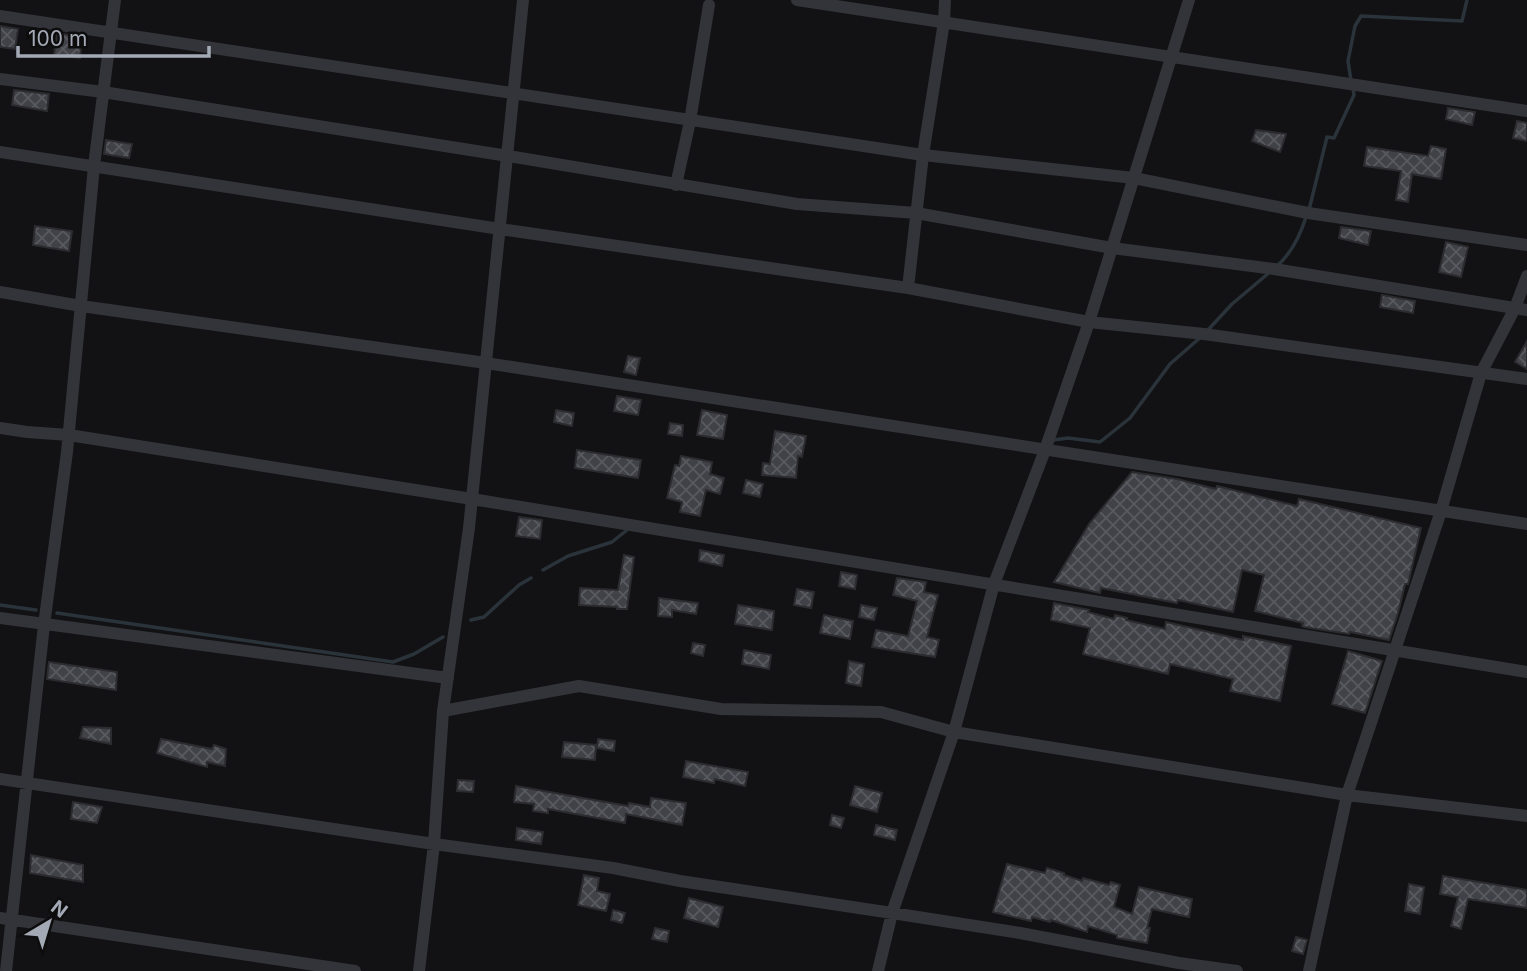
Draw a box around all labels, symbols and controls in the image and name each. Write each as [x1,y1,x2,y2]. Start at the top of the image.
scale bar [18,14,208,58]
text: 100 m [28,26,87,51]
north arrow [14,887,84,957]
text: N [46,895,72,923]

